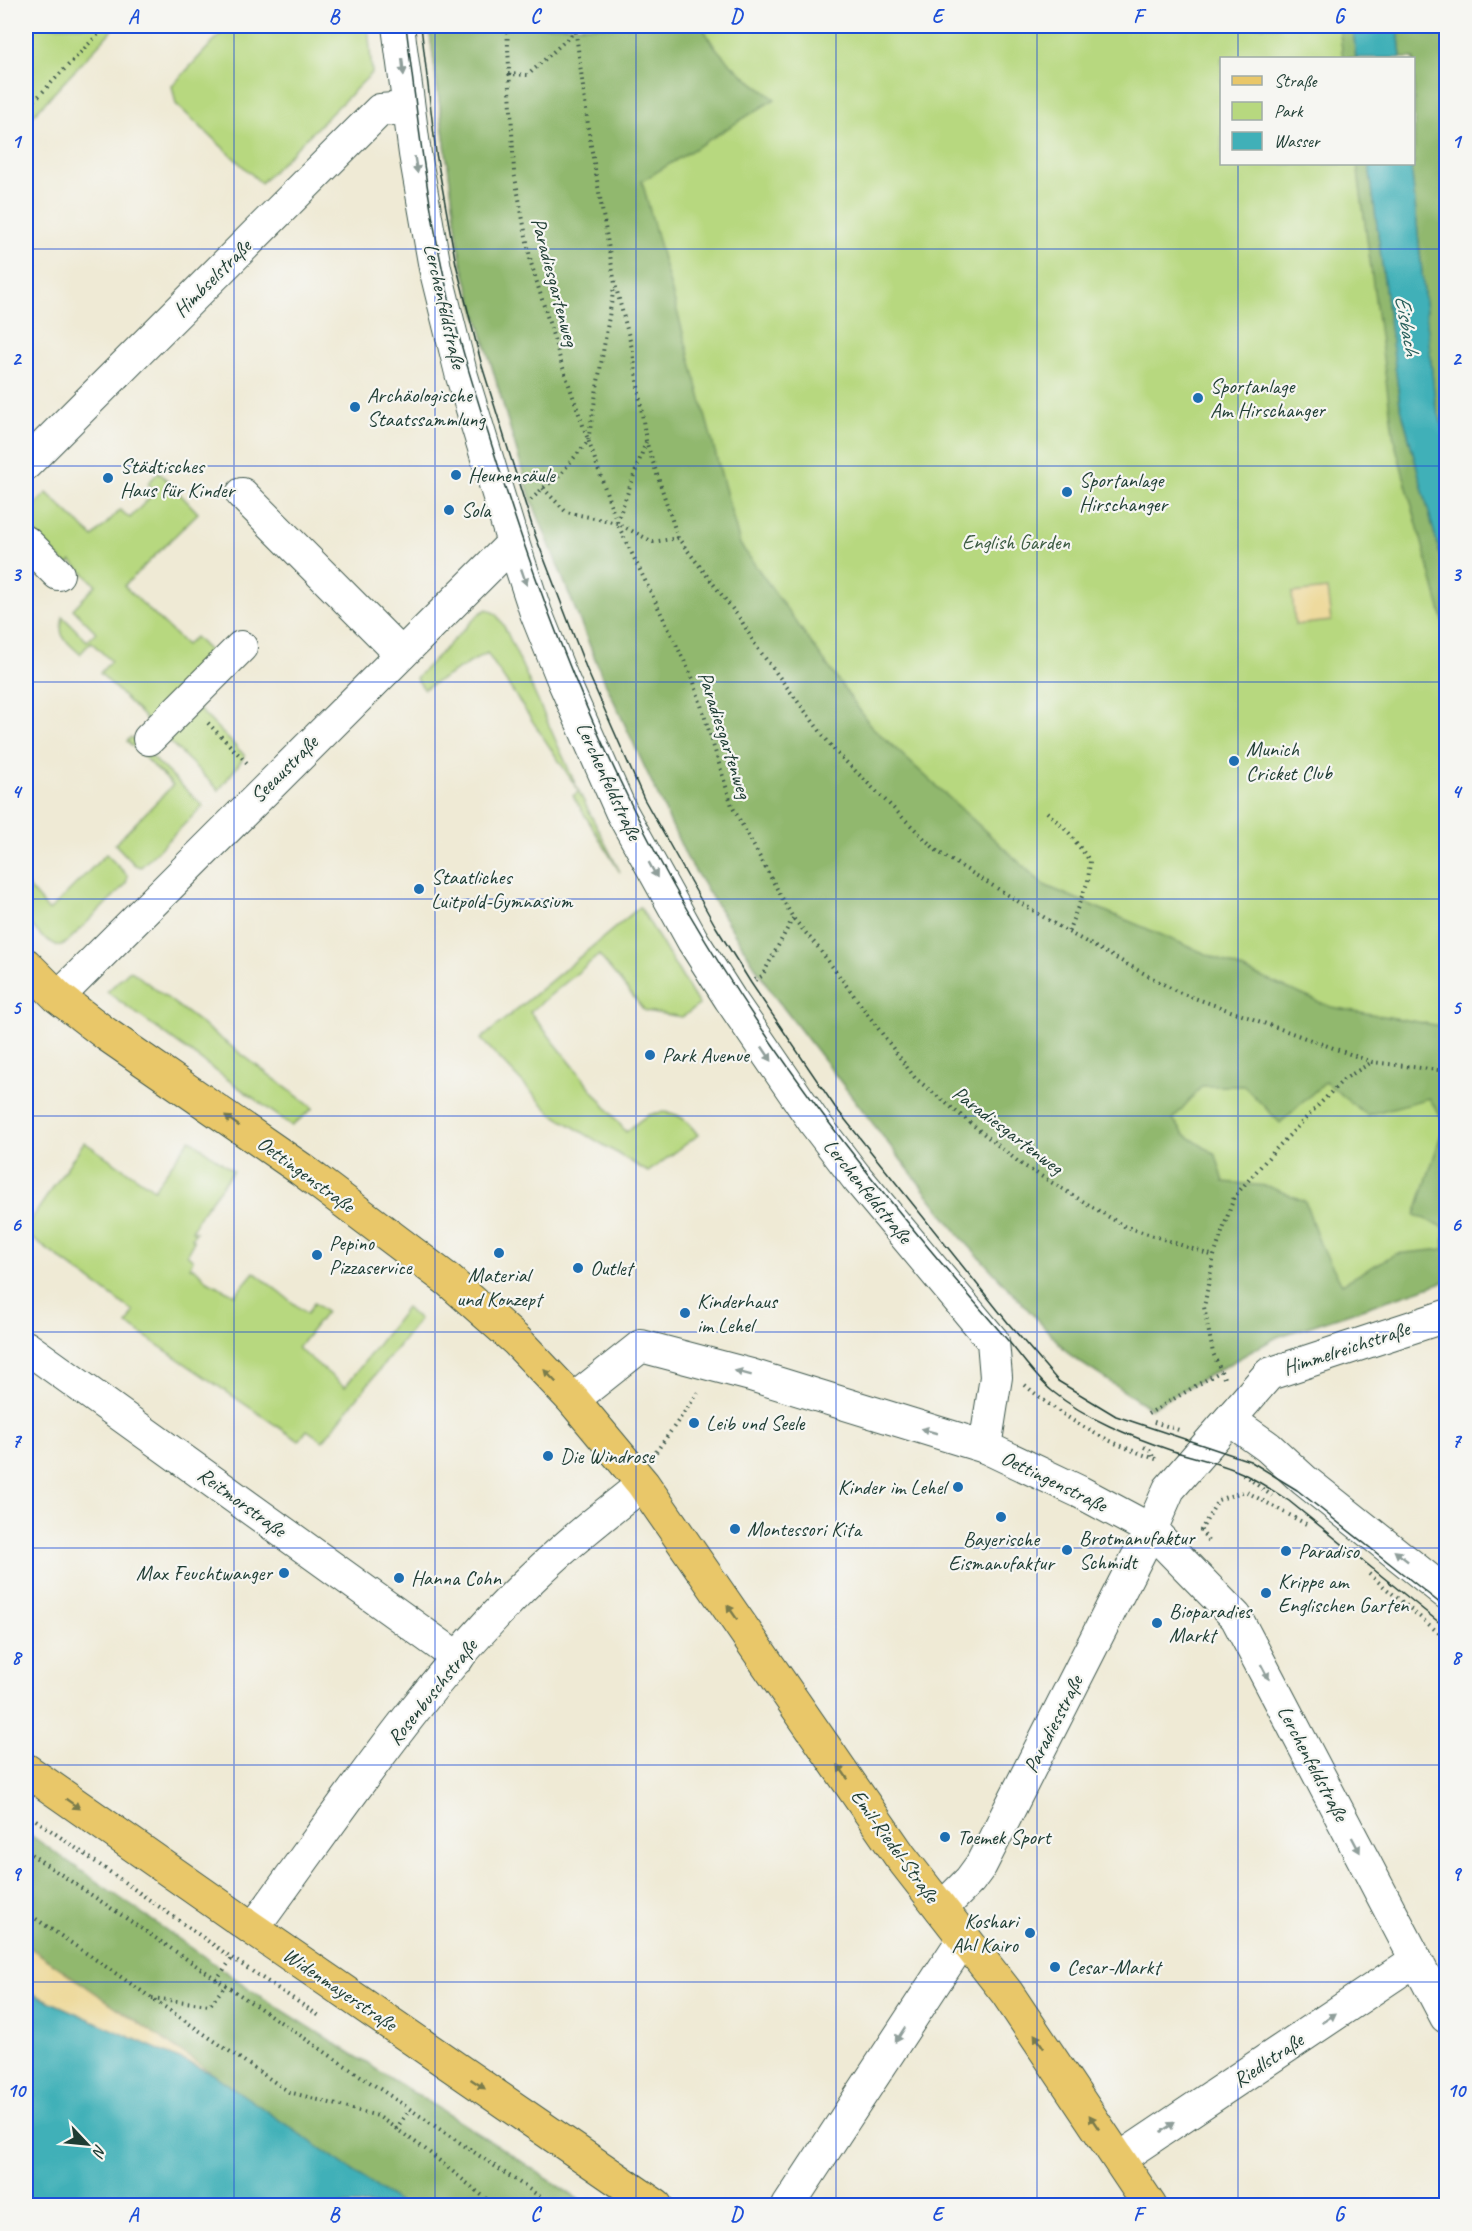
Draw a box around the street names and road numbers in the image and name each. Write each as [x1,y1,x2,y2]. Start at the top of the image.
street label: Paradiesgartenweg [525,215,585,351]
street label: Himbselstraße [168,232,258,322]
street label: Lerchenfeldstraße [418,241,472,373]
street label: Paradiesgartenweg [692,668,758,803]
street label: Lerchenfeldstraße [570,718,649,846]
street label: Seeaustraße [245,728,325,808]
street label: Paradiesgartenweg [947,1080,1070,1181]
street label: Oettingenstraße [252,1130,362,1219]
street label: Lerchenfeldstraße [818,1133,919,1250]
street label: Himmelreichstraße [1279,1315,1415,1381]
street label: Oettingenstraße [997,1444,1113,1519]
street label: Reitmorstraße [193,1461,293,1544]
street label: Rosenbuschstraße [381,1632,484,1750]
street label: Paradiesstraße [1017,1669,1090,1777]
street label: Lerchenfeldstraße [1272,1701,1355,1827]
street label: Emil-Riedel-Straße [845,1784,946,1910]
street label: Widenmayerstraße [278,1941,404,2038]
street label: Riedlstraße [1228,2026,1310,2093]

